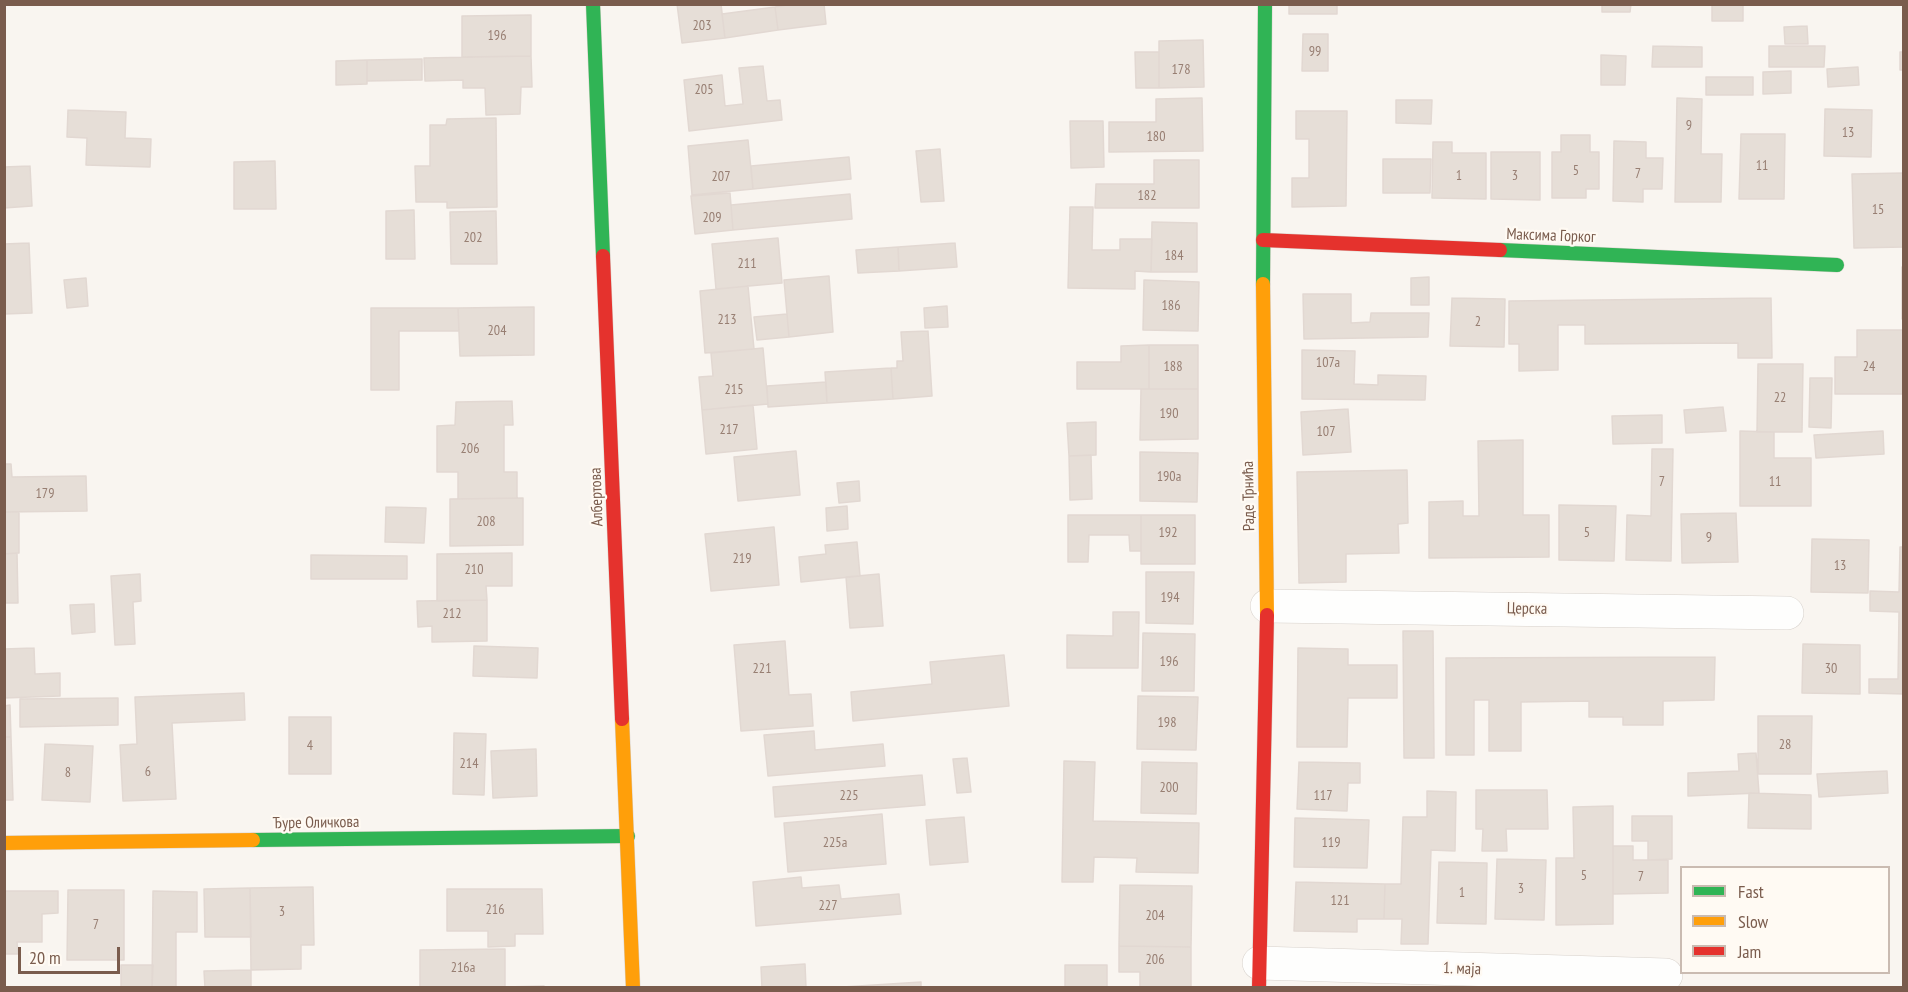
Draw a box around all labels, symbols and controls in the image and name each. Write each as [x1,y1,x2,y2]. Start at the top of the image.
house number: 203 [693,18,711,34]
house number: 196 [488,28,506,44]
house number: 99 [1309,44,1321,60]
house number: 178 [1172,62,1190,78]
house number: 205 [695,82,713,98]
house number: 9 [1686,118,1692,134]
house number: 13 [1842,125,1854,141]
house number: 180 [1147,129,1165,145]
house number: 11 [1756,158,1768,174]
house number: 5 [1573,163,1579,179]
house number: 7 [1635,166,1641,182]
house number: 1 [1456,168,1462,184]
house number: 3 [1512,168,1518,184]
house number: 207 [712,169,730,185]
house number: 182 [1138,188,1156,204]
house number: 15 [1872,202,1884,218]
house number: 209 [703,210,721,226]
street label: Максима Горког [1506,225,1596,247]
house number: 202 [464,230,482,246]
house number: 184 [1165,248,1183,264]
house number: 211 [738,256,756,272]
house number: 186 [1162,298,1180,314]
house number: 213 [718,312,736,328]
house number: 2 [1475,314,1481,330]
house number: 204 [488,323,506,339]
house number: 107a [1316,355,1340,371]
house number: 188 [1164,359,1182,375]
house number: 24 [1863,359,1875,375]
house number: 215 [725,382,743,398]
house number: 22 [1774,390,1786,406]
house number: 190 [1160,406,1178,422]
house number: 217 [720,422,738,438]
house number: 107 [1317,424,1335,440]
house number: 206 [461,441,479,457]
street label: Раде Трнића [1239,461,1259,531]
street label: Албертова [586,467,608,527]
house number: 190a [1157,469,1181,485]
house number: 7 [1659,474,1665,490]
house number: 11 [1769,474,1781,490]
house number: 179 [36,486,54,502]
house number: 208 [477,514,495,530]
house number: 192 [1159,525,1177,541]
house number: 5 [1584,525,1590,541]
house number: 9 [1706,530,1712,546]
house number: 219 [733,551,751,567]
house number: 13 [1834,558,1846,574]
house number: 210 [465,562,483,578]
house number: 194 [1161,590,1179,606]
street label: Церска [1507,599,1547,619]
house number: 212 [443,606,461,622]
house number: 196 [1160,654,1178,670]
house number: 221 [753,661,771,677]
house number: 30 [1825,661,1837,677]
house number: 198 [1158,715,1176,731]
house number: 28 [1779,737,1791,753]
house number: 4 [307,738,313,754]
house number: 214 [460,756,478,772]
house number: 6 [145,764,151,780]
house number: 8 [65,765,71,781]
house number: 200 [1160,780,1178,796]
house number: 225 [840,788,858,804]
house number: 117 [1314,788,1332,804]
street label: Ђуре Оличкова [273,813,359,833]
house number: 225a [823,835,847,851]
house number: 119 [1322,835,1340,851]
legend [1680,866,1890,974]
house number: 5 [1581,868,1587,884]
house number: 7 [1638,869,1644,885]
text: Fast [1738,880,1764,903]
house number: 3 [1518,881,1524,897]
house number: 1 [1459,885,1465,901]
house number: 121 [1331,893,1349,909]
house number: 227 [819,898,837,914]
house number: 216 [486,902,504,918]
house number: 3 [279,904,285,920]
house number: 204 [1146,908,1164,924]
text: Slow [1738,910,1768,933]
house number: 7 [93,917,99,933]
scale bar [21,935,123,973]
text: Jam [1738,940,1761,963]
text: 20 m [29,946,61,969]
house number: 206 [1146,952,1164,968]
street label: 1. маја [1443,959,1481,979]
house number: 216a [451,960,475,976]

